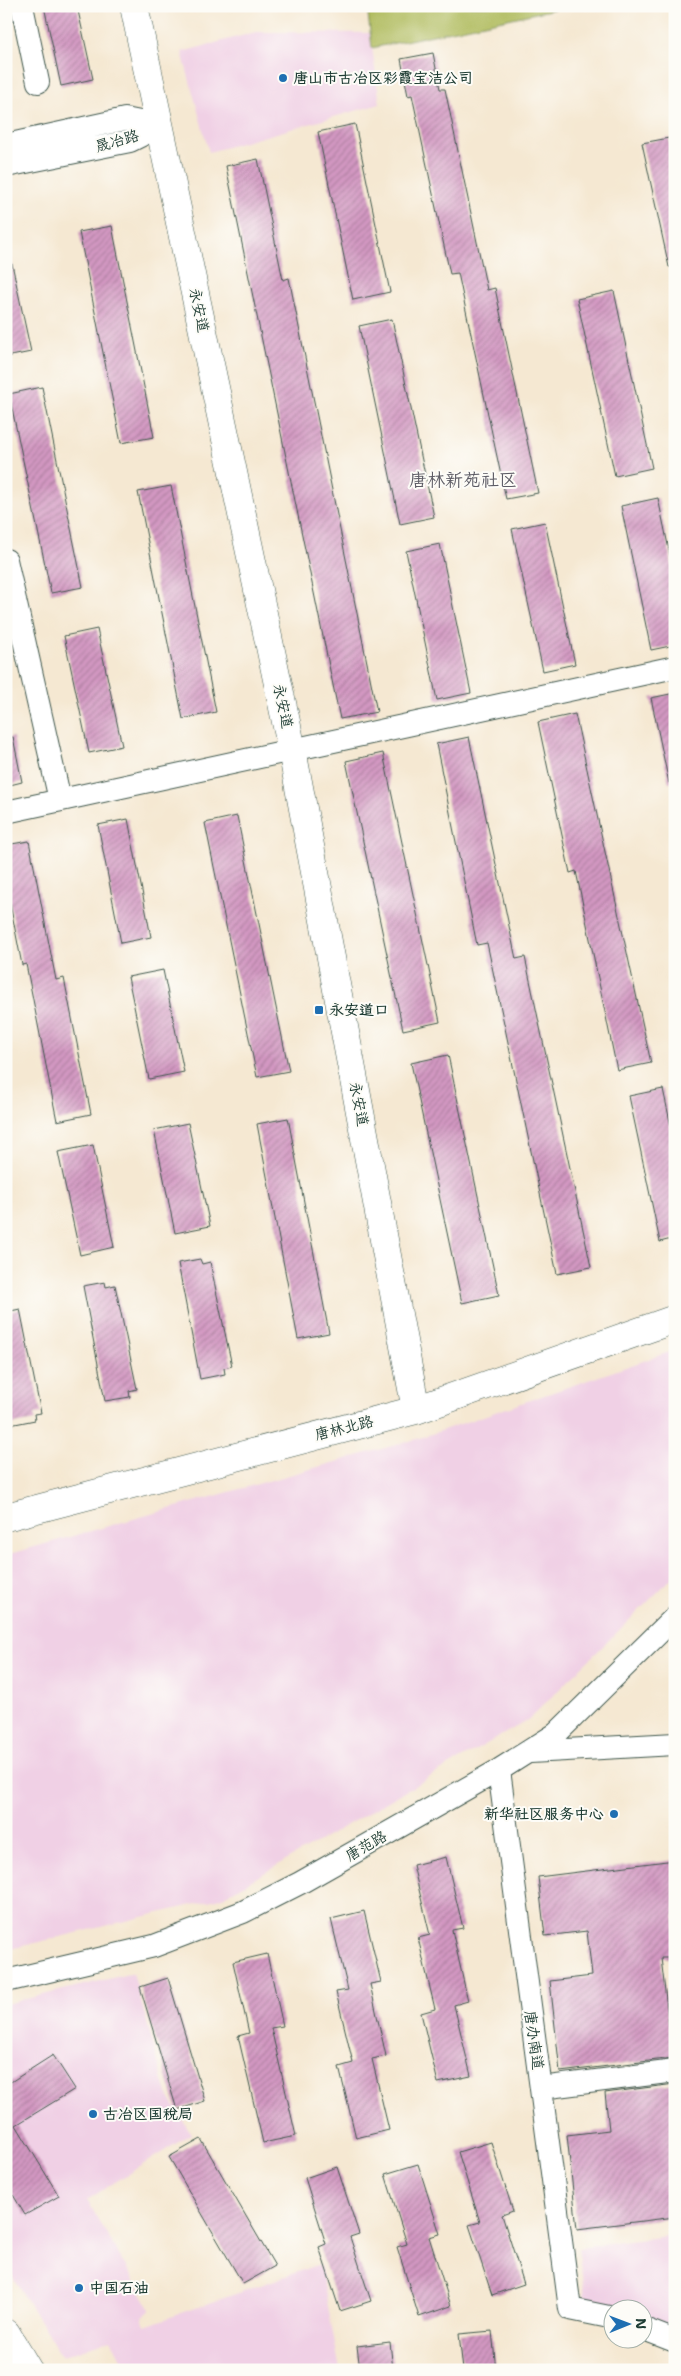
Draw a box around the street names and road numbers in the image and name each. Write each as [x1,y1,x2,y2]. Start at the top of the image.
street label: 晟冶路 [93,125,141,157]
street label: 永安道 [185,286,213,334]
street label: 永安道 [269,682,297,730]
street label: 永安道 [345,1080,373,1128]
street label: 唐林北路 [312,1411,376,1445]
street label: 唐范路 [342,1826,390,1866]
street label: 唐办南道 [520,2009,548,2071]

